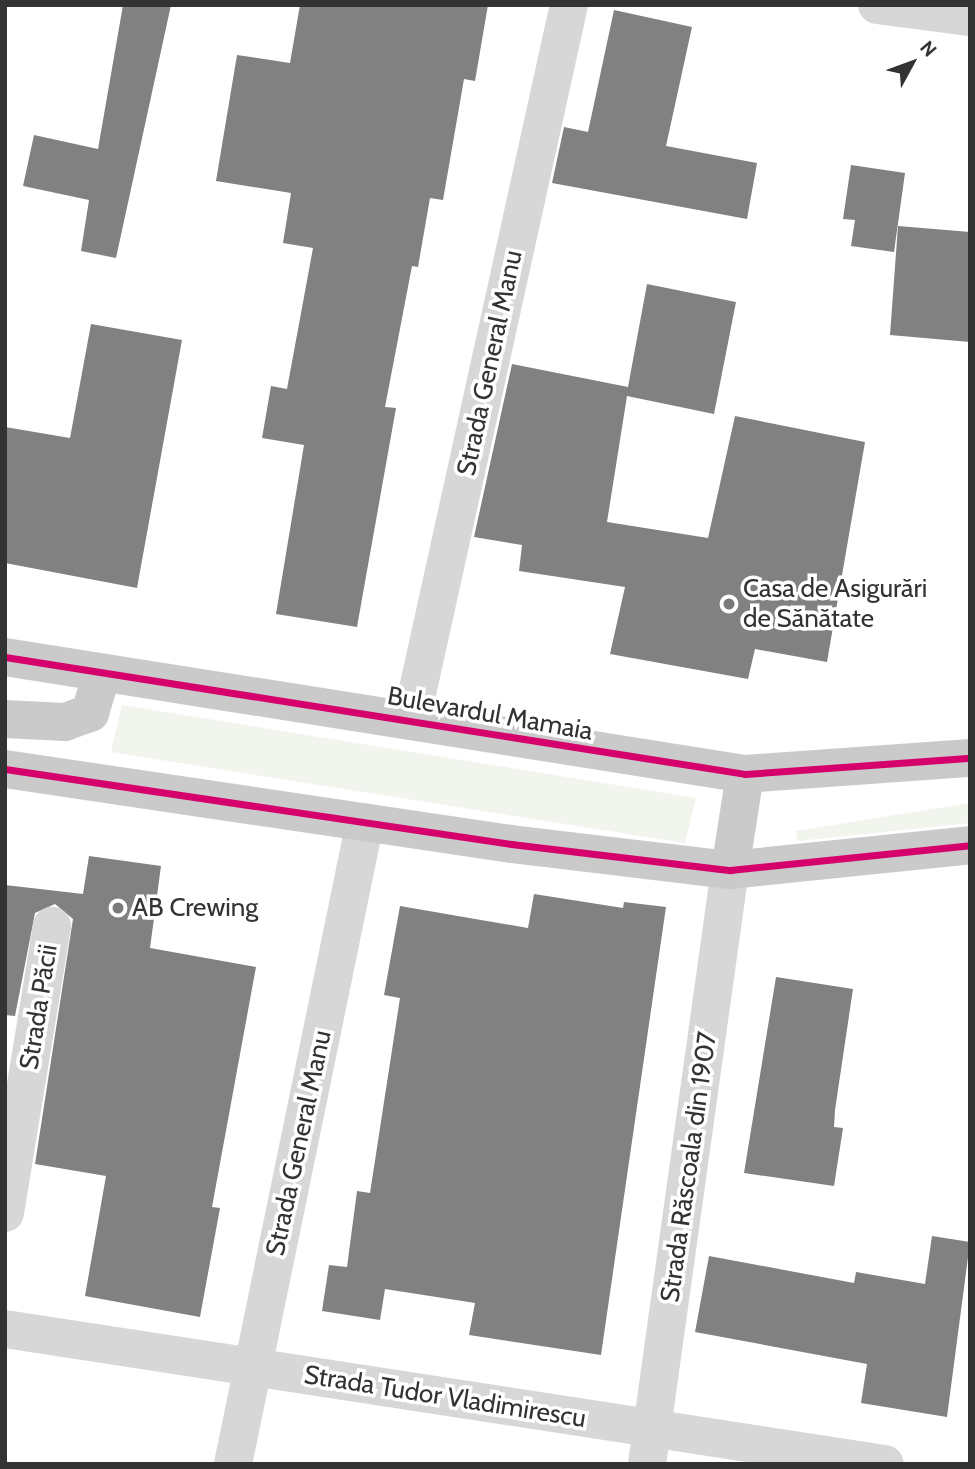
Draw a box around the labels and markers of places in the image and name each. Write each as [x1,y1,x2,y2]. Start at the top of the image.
place label: Casa de Asigurări de Sănătate [743,573,927,634]
marker: Casa de Asigurări de Sănătate [721,596,737,612]
place label: AB Crewing [132,892,258,924]
marker: AB Crewing [110,900,126,916]

